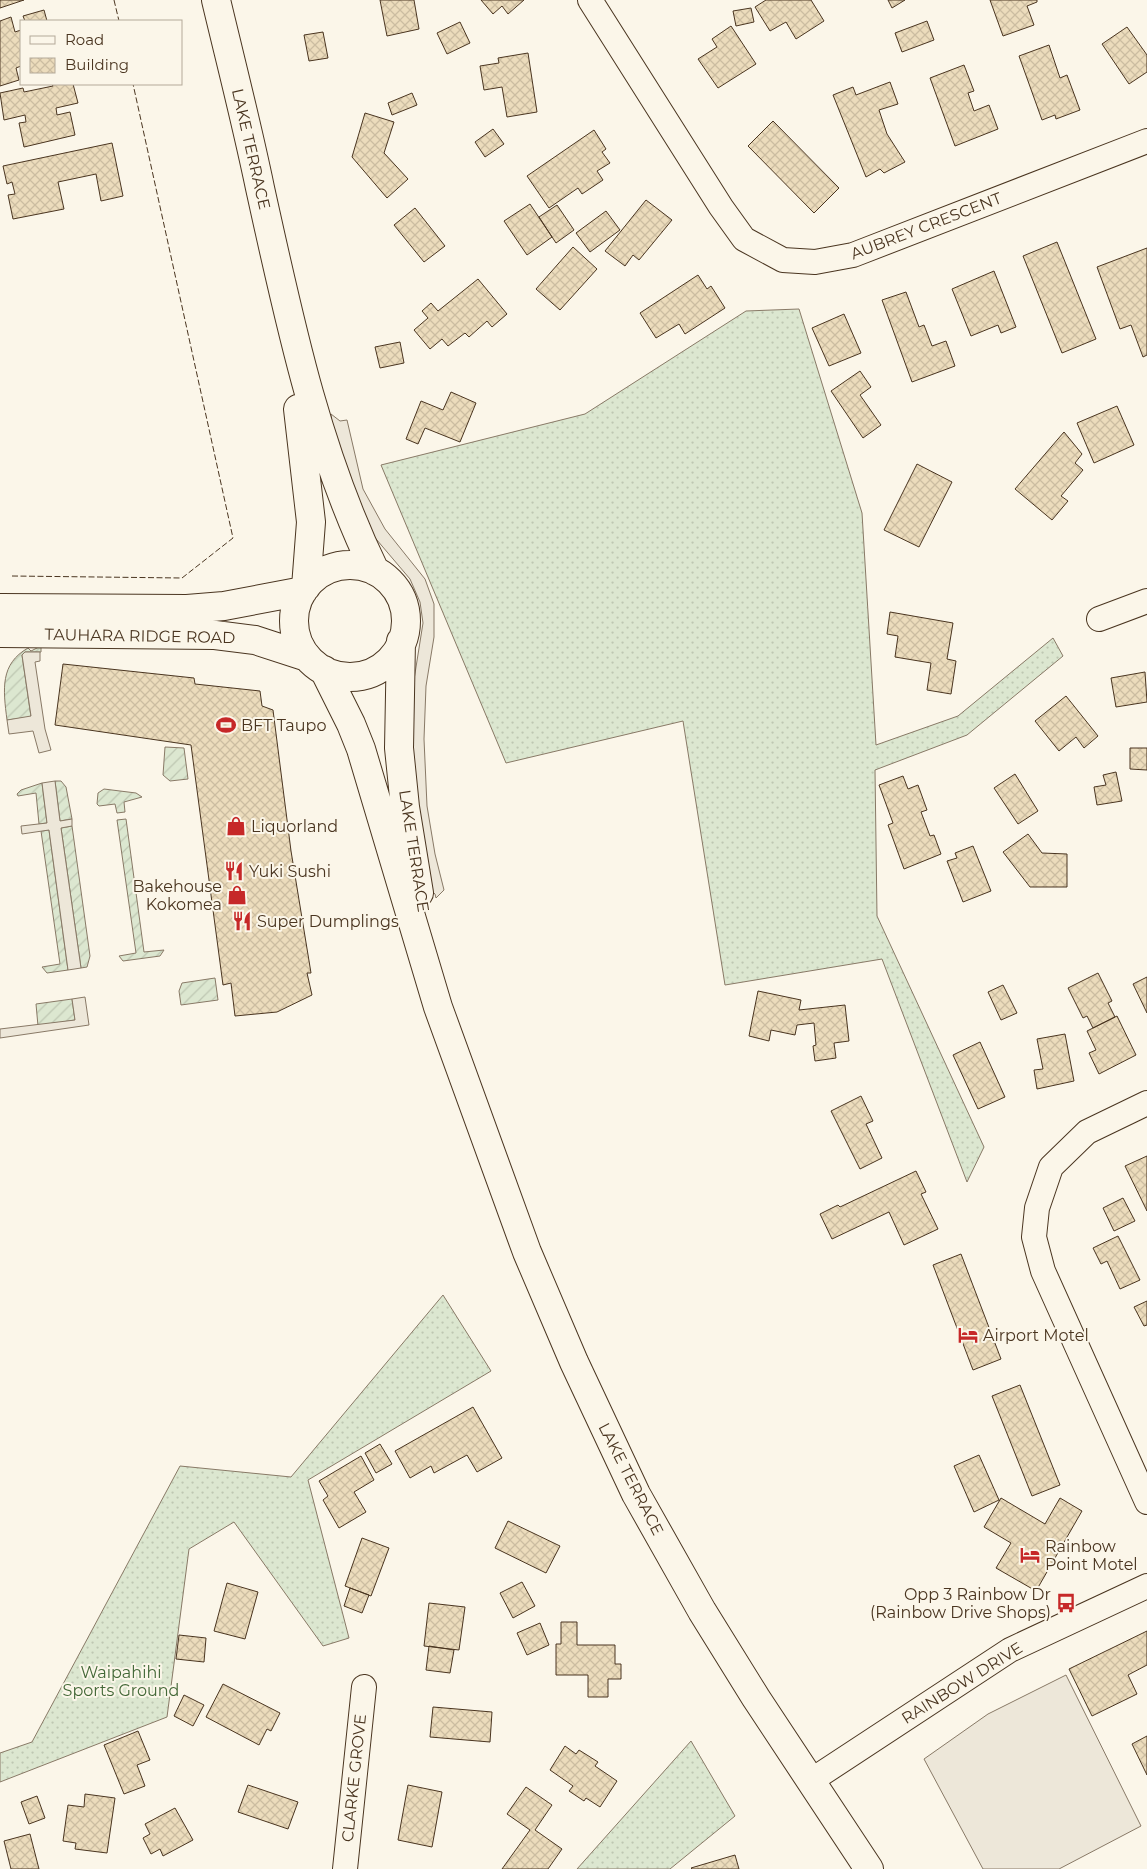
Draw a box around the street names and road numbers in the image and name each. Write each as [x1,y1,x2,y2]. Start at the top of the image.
street label: LAKE TERRACE [228,87,274,211]
street label: AUBREY CRESCENT [848,188,1005,264]
street label: TAUHARA RIDGE ROAD [45,625,235,647]
street label: LAKE TERRACE [395,788,433,914]
street label: LAKE TERRACE [594,1420,668,1538]
street label: RAINBOW DRIVE [898,1638,1026,1728]
street label: CLARKE GROVE [338,1713,370,1843]

